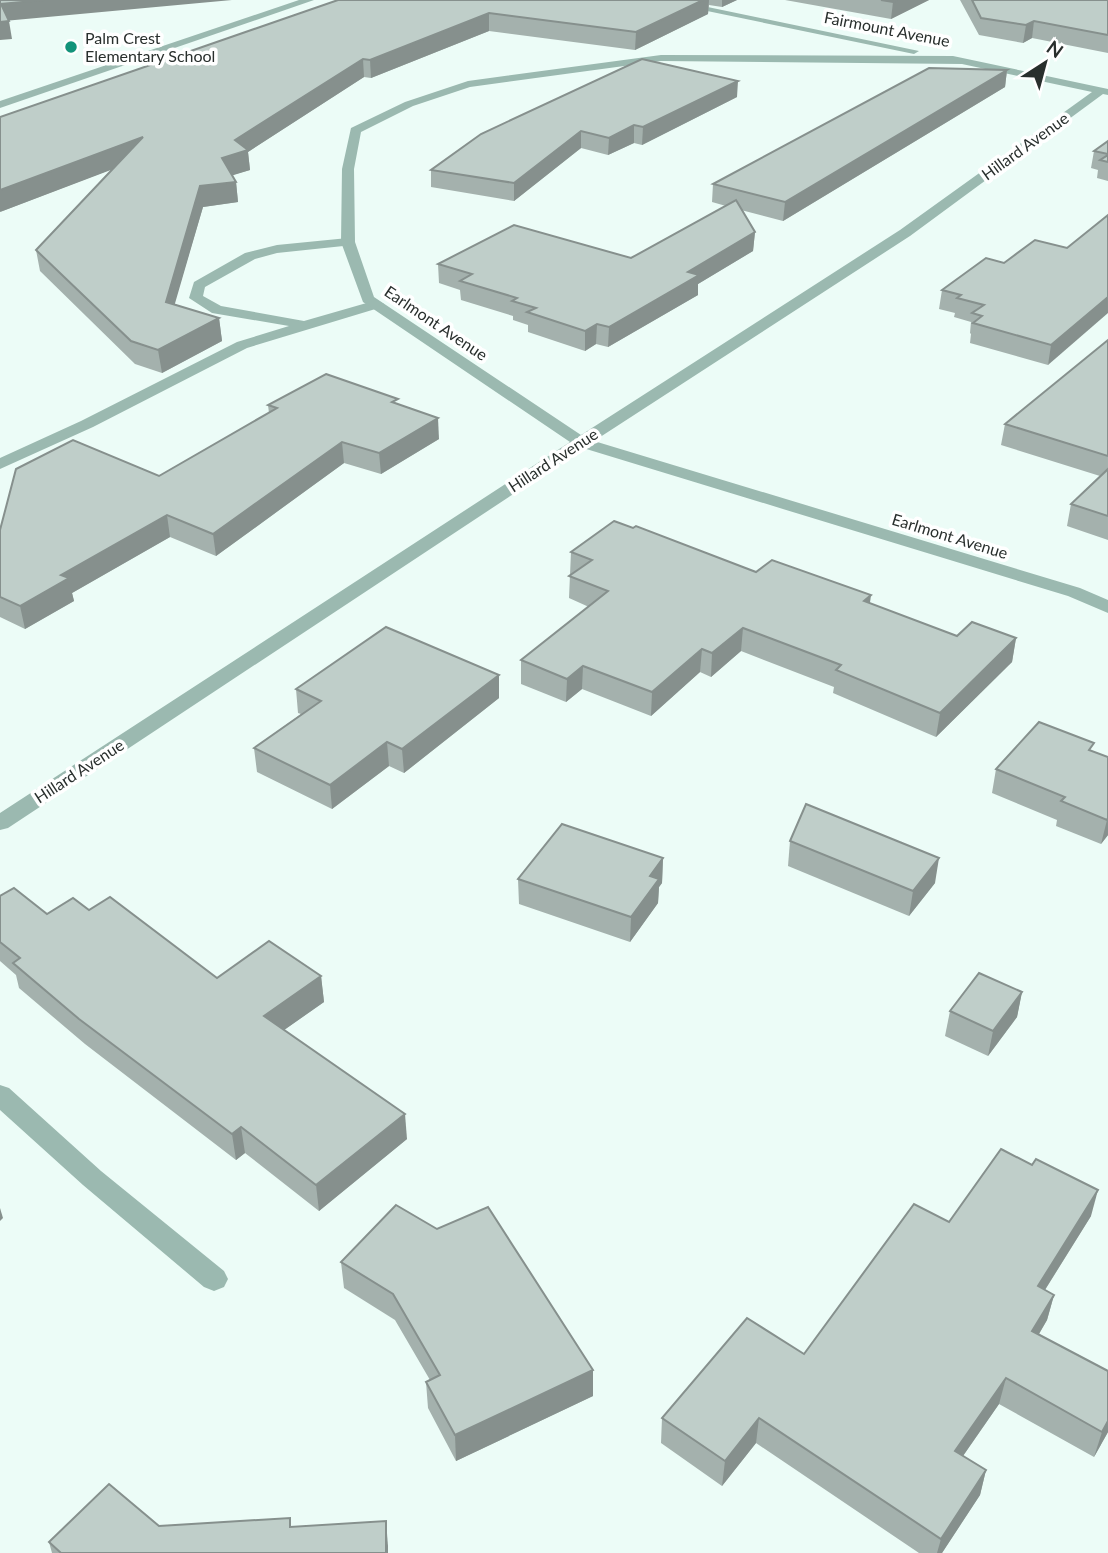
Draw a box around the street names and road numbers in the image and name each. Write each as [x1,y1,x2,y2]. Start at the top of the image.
street label: Fairmount Avenue [823,7,952,50]
street label: Hillard Avenue [978,108,1072,183]
street label: Earlmont Avenue [381,281,491,364]
street label: Hillard Avenue [505,424,601,495]
street label: Earlmont Avenue [890,509,1010,562]
street label: Hillard Avenue [31,735,127,806]

